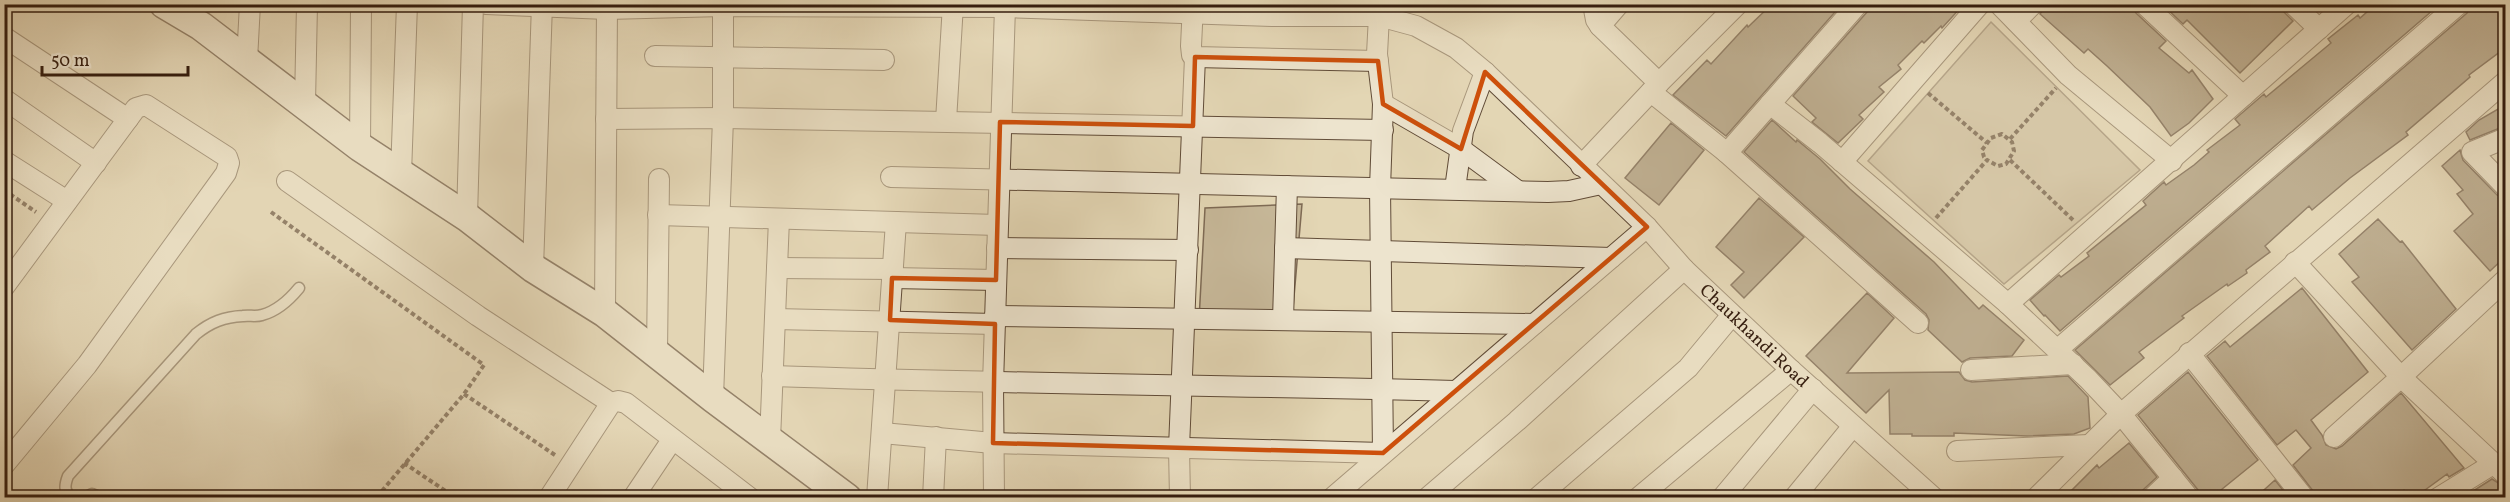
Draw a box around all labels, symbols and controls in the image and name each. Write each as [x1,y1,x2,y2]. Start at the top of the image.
scale bar [42,39,188,77]
text: 50 m [51,49,90,74]
street label: Chaukhandi Road [1693,279,1814,394]

